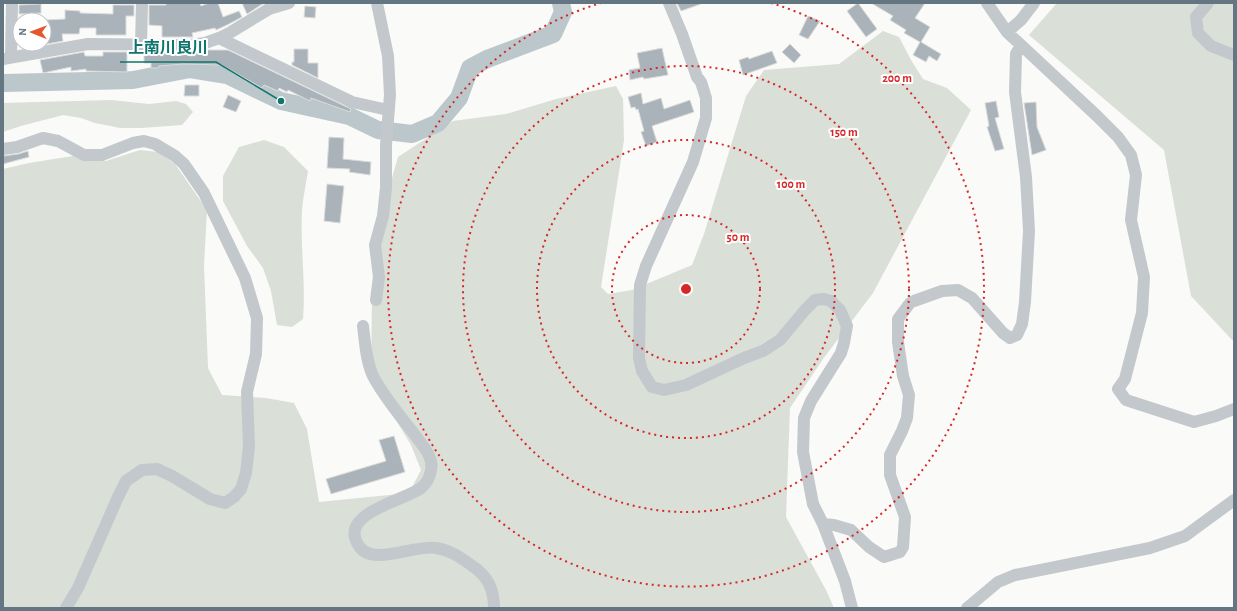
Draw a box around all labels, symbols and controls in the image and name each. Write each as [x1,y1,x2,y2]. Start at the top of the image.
north arrow [12,12,52,52]
text: N [17,28,28,36]
callout: 上南川良川 [120,34,216,62]
text: 上南川良川 [128,39,208,56]
text: 200 m [882,72,912,84]
text: 150 m [830,126,858,138]
text: 100 m [777,178,805,190]
text: 50 m [727,231,750,243]
centre of rings [679,282,693,296]

